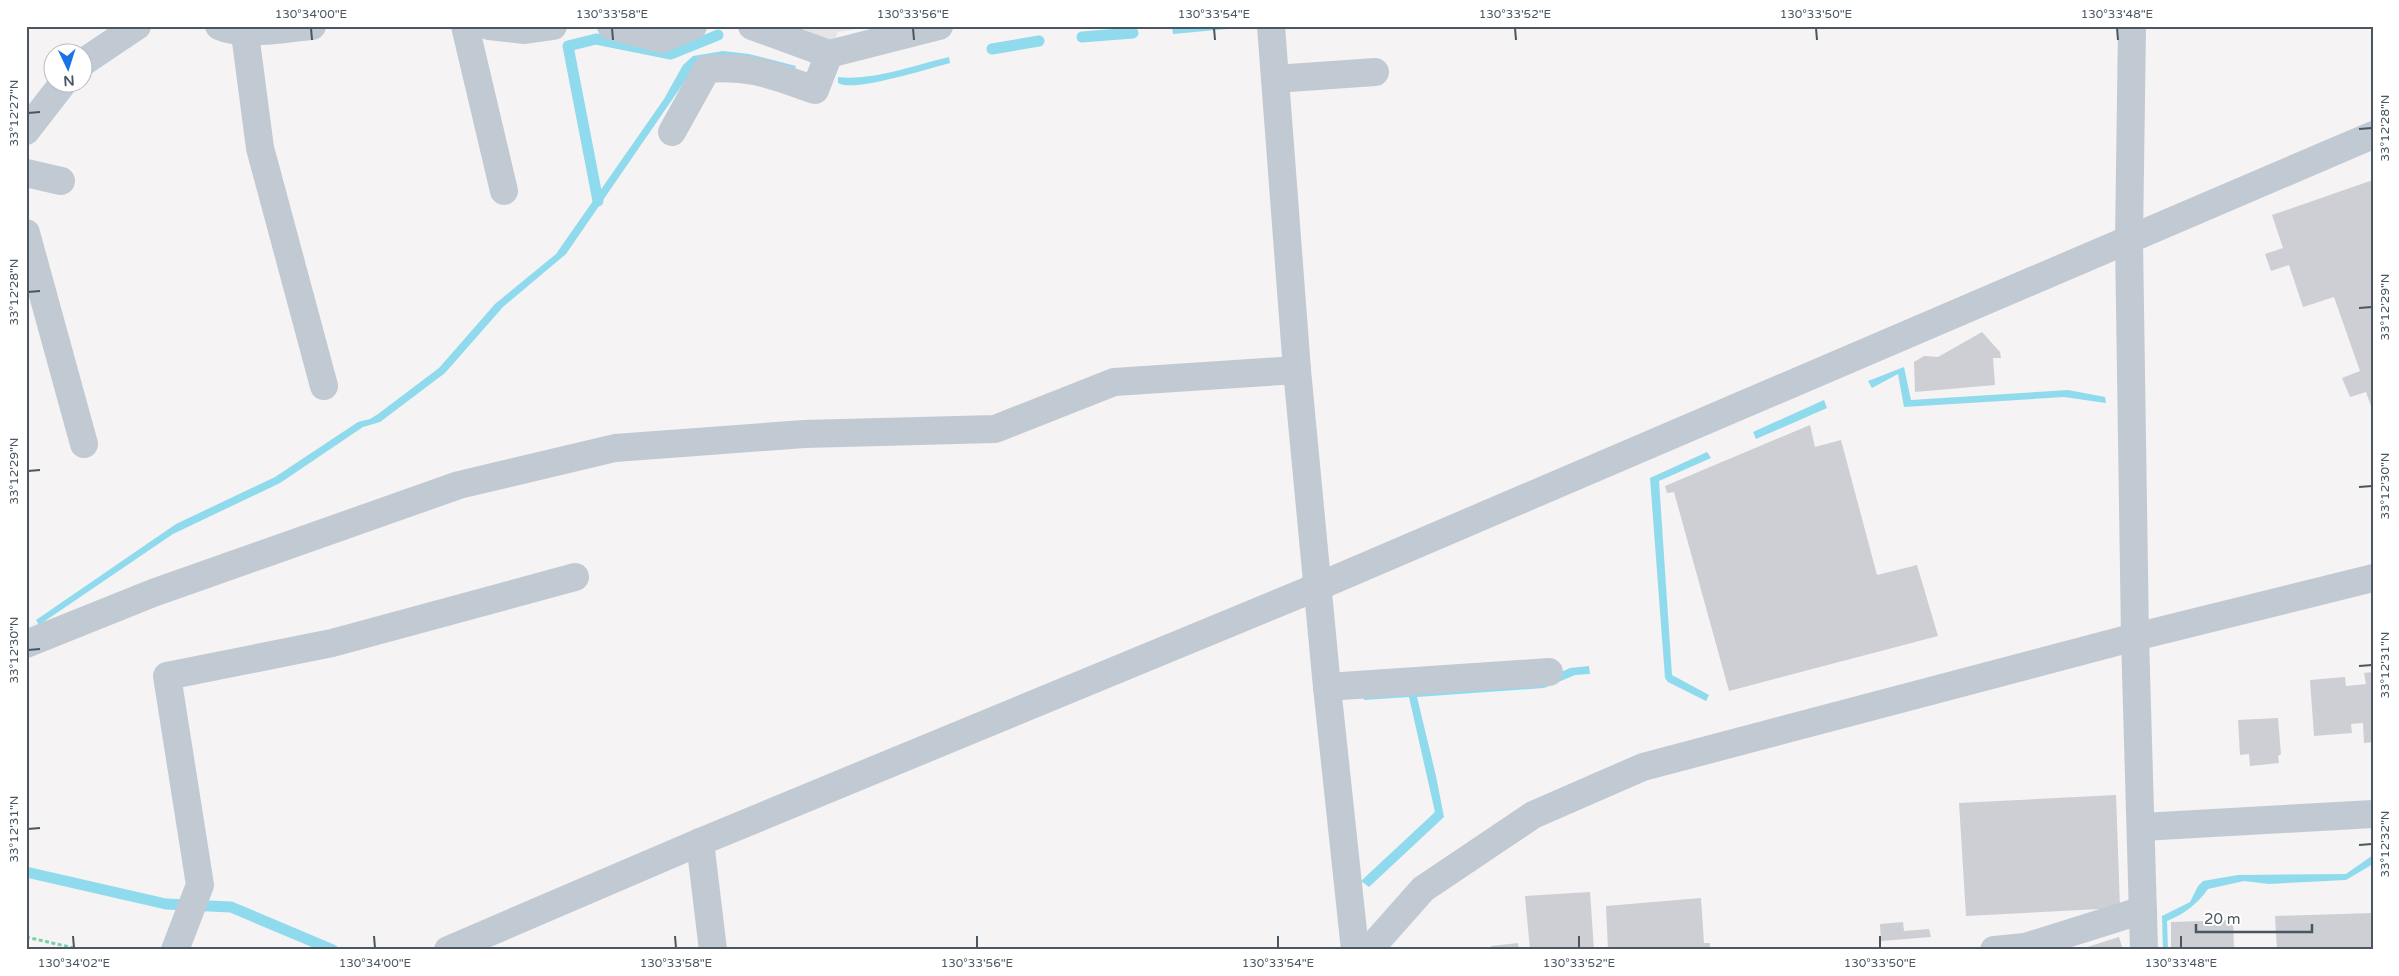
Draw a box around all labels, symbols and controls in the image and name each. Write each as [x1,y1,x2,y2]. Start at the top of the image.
text: 130°34'00"E [275,7,348,21]
text: 130°33'58"E [576,7,649,21]
text: 130°33'56"E [877,7,950,21]
text: 130°33'54"E [1178,7,1251,21]
text: 130°33'52"E [1479,7,1552,21]
text: 130°33'50"E [1780,7,1853,21]
text: 130°33'48"E [2081,7,2154,21]
north arrow [42,42,92,92]
text: N [63,72,75,89]
text: 33°12'27"N [7,80,21,147]
text: 33°12'28"N [2378,95,2392,162]
text: 33°12'28"N [7,259,21,326]
text: 33°12'29"N [2378,274,2392,341]
text: 33°12'29"N [7,438,21,505]
text: 33°12'30"N [2378,453,2392,520]
text: 33°12'30"N [7,617,21,684]
text: 33°12'31"N [2378,632,2392,699]
text: 33°12'31"N [7,796,21,863]
text: 33°12'32"N [2378,811,2392,878]
scale bar [2196,901,2313,933]
text: 20 m [2204,910,2241,928]
text: 130°34'02"E [38,956,111,970]
text: 130°34'00"E [339,956,412,970]
text: 130°33'58"E [640,956,713,970]
text: 130°33'56"E [941,956,1014,970]
text: 130°33'54"E [1242,956,1315,970]
text: 130°33'52"E [1543,956,1616,970]
text: 130°33'50"E [1844,956,1917,970]
text: 130°33'48"E [2145,956,2218,970]

